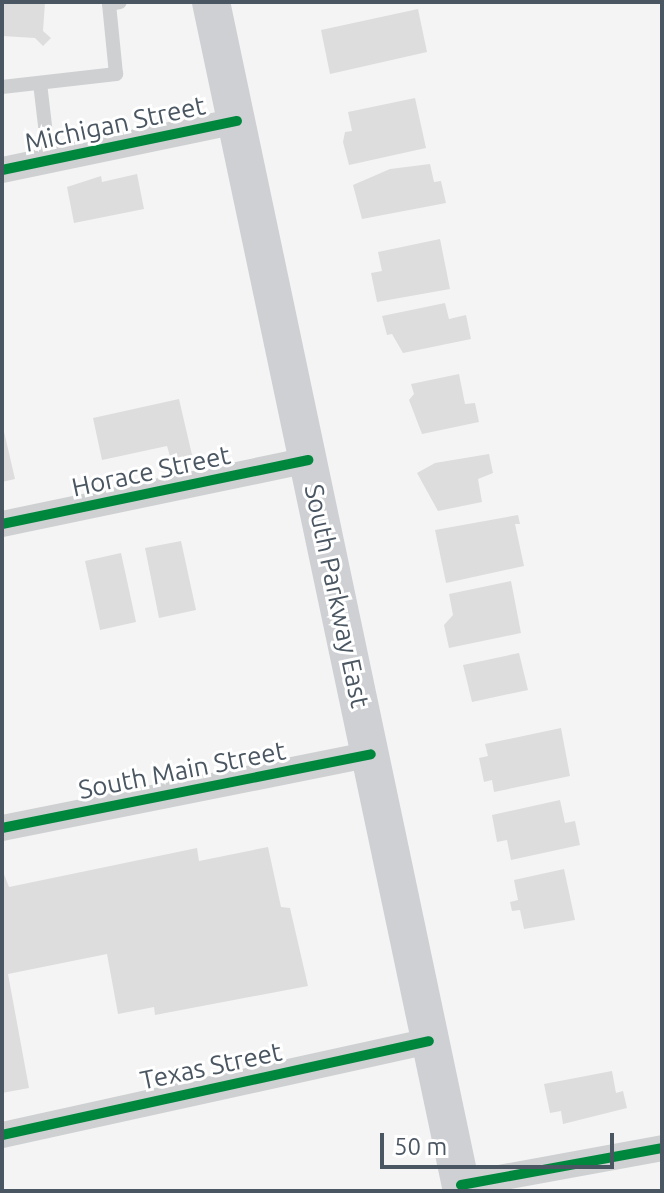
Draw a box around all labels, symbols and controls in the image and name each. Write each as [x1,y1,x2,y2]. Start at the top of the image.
street label: Michigan Street [22,90,208,158]
street label: Horace Street [69,439,233,503]
street label: South Parkway East [298,481,376,711]
street label: South Main Street [76,735,288,805]
street label: Texas Street [137,1036,285,1096]
scale bar [384,1117,618,1167]
text: 50 m [394,1133,447,1160]

